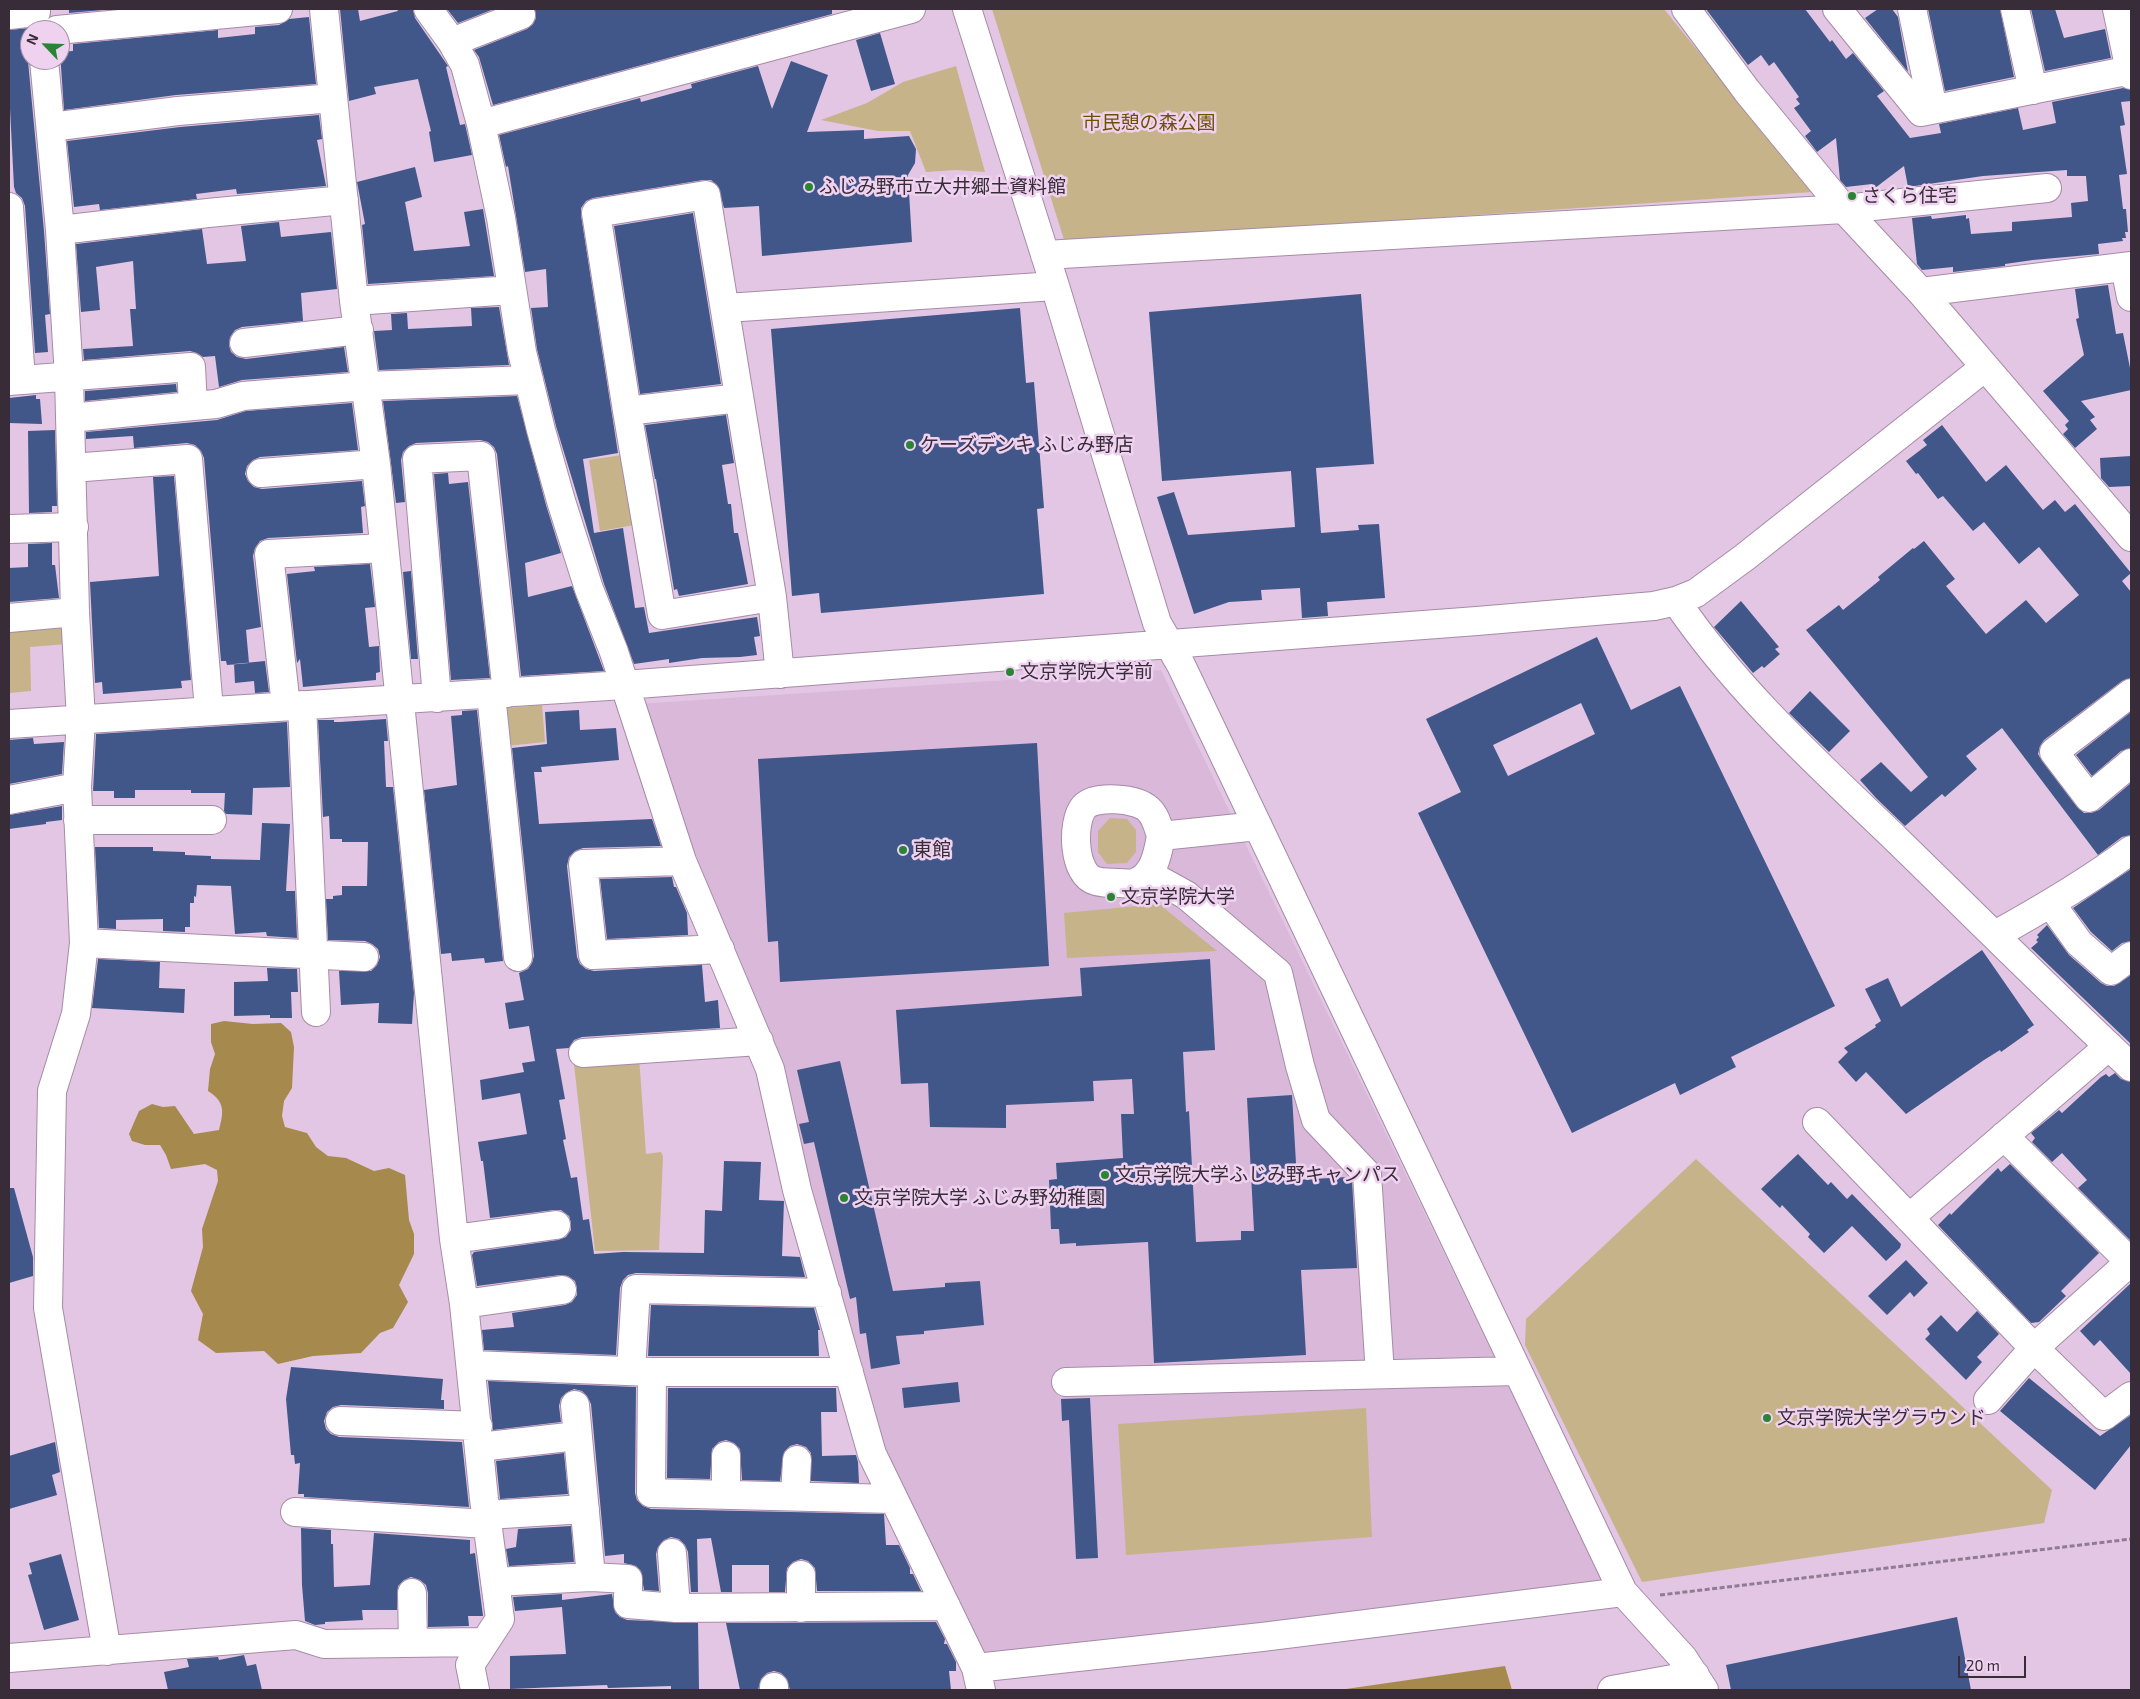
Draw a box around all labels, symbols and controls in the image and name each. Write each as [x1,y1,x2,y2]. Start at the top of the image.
north arrow [20,20,70,70]
text: N [22,31,42,47]
park label: 市民憩の森公園 [1083,112,1215,134]
place label: ふじみ野市立大井郷土資料館 [819,176,1066,198]
marker: ふじみ野市立大井郷土資料館 [803,181,815,193]
place label: さくら住宅 [1862,185,1957,207]
marker: さくら住宅 [1846,190,1858,202]
place label: ケーズデンキ ふじみ野店 [920,434,1133,456]
marker: ケーズデンキ ふじみ野店 [904,439,916,451]
place label: 文京学院大学前 [1020,661,1153,683]
marker: 文京学院大学前 [1004,666,1016,678]
place label: 東館 [913,839,951,861]
marker: 東館 [897,844,909,856]
place label: 文京学院大学 [1121,886,1235,908]
marker: 文京学院大学 [1105,891,1117,903]
place label: 文京学院大学ふじみ野キャンパス [1115,1164,1400,1186]
marker: 文京学院大学ふじみ野キャンパス [1099,1169,1111,1181]
place label: 文京学院大学 ふじみ野幼稚園 [854,1187,1105,1209]
marker: 文京学院大学 ふじみ野幼稚園 [838,1192,850,1204]
place label: 文京学院大学グラウンド [1777,1407,1986,1429]
marker: 文京学院大学グラウンド [1761,1412,1773,1424]
scale bar [1960,1646,2028,1678]
text: 20 m [1966,1656,2000,1674]

